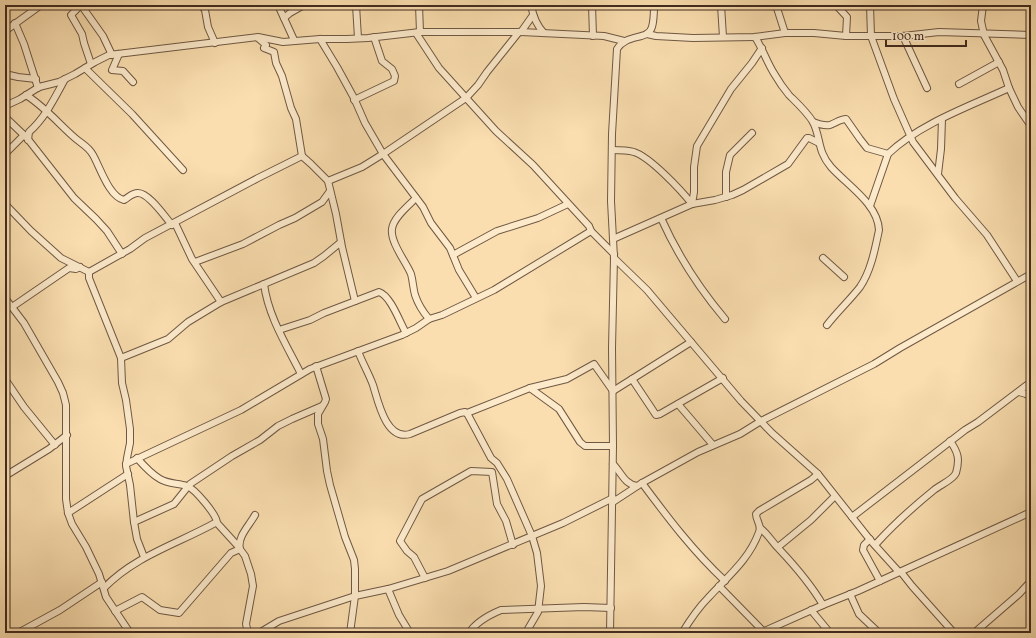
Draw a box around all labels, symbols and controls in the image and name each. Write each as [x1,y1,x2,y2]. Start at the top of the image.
scale bar [886,22,966,48]
text: 100 m [892,29,925,45]

